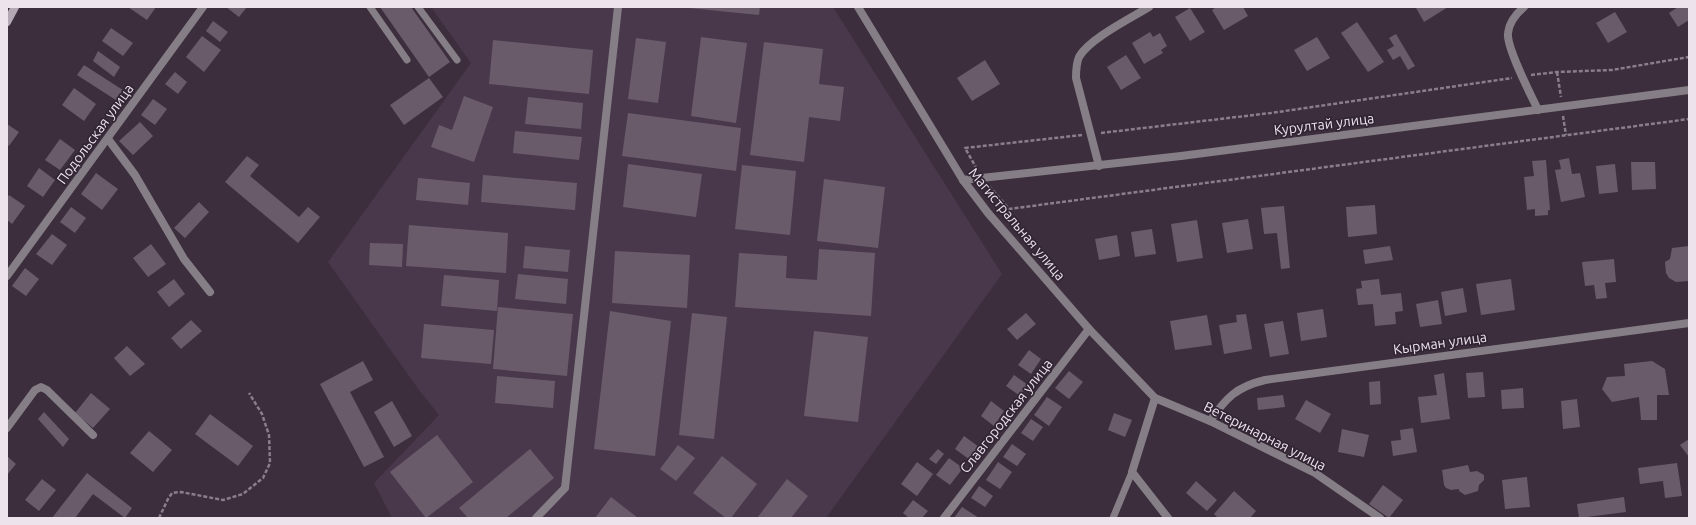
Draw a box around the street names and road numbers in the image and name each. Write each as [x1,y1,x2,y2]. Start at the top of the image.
street label: Подольская улица [53,81,137,187]
street label: Курултай улица [1273,110,1375,138]
street label: Магистральная улица [965,165,1069,283]
street label: Кырман улица [1392,329,1488,357]
street label: Славгородская улица [956,356,1056,476]
street label: Ветеринарная улица [1201,398,1329,474]

